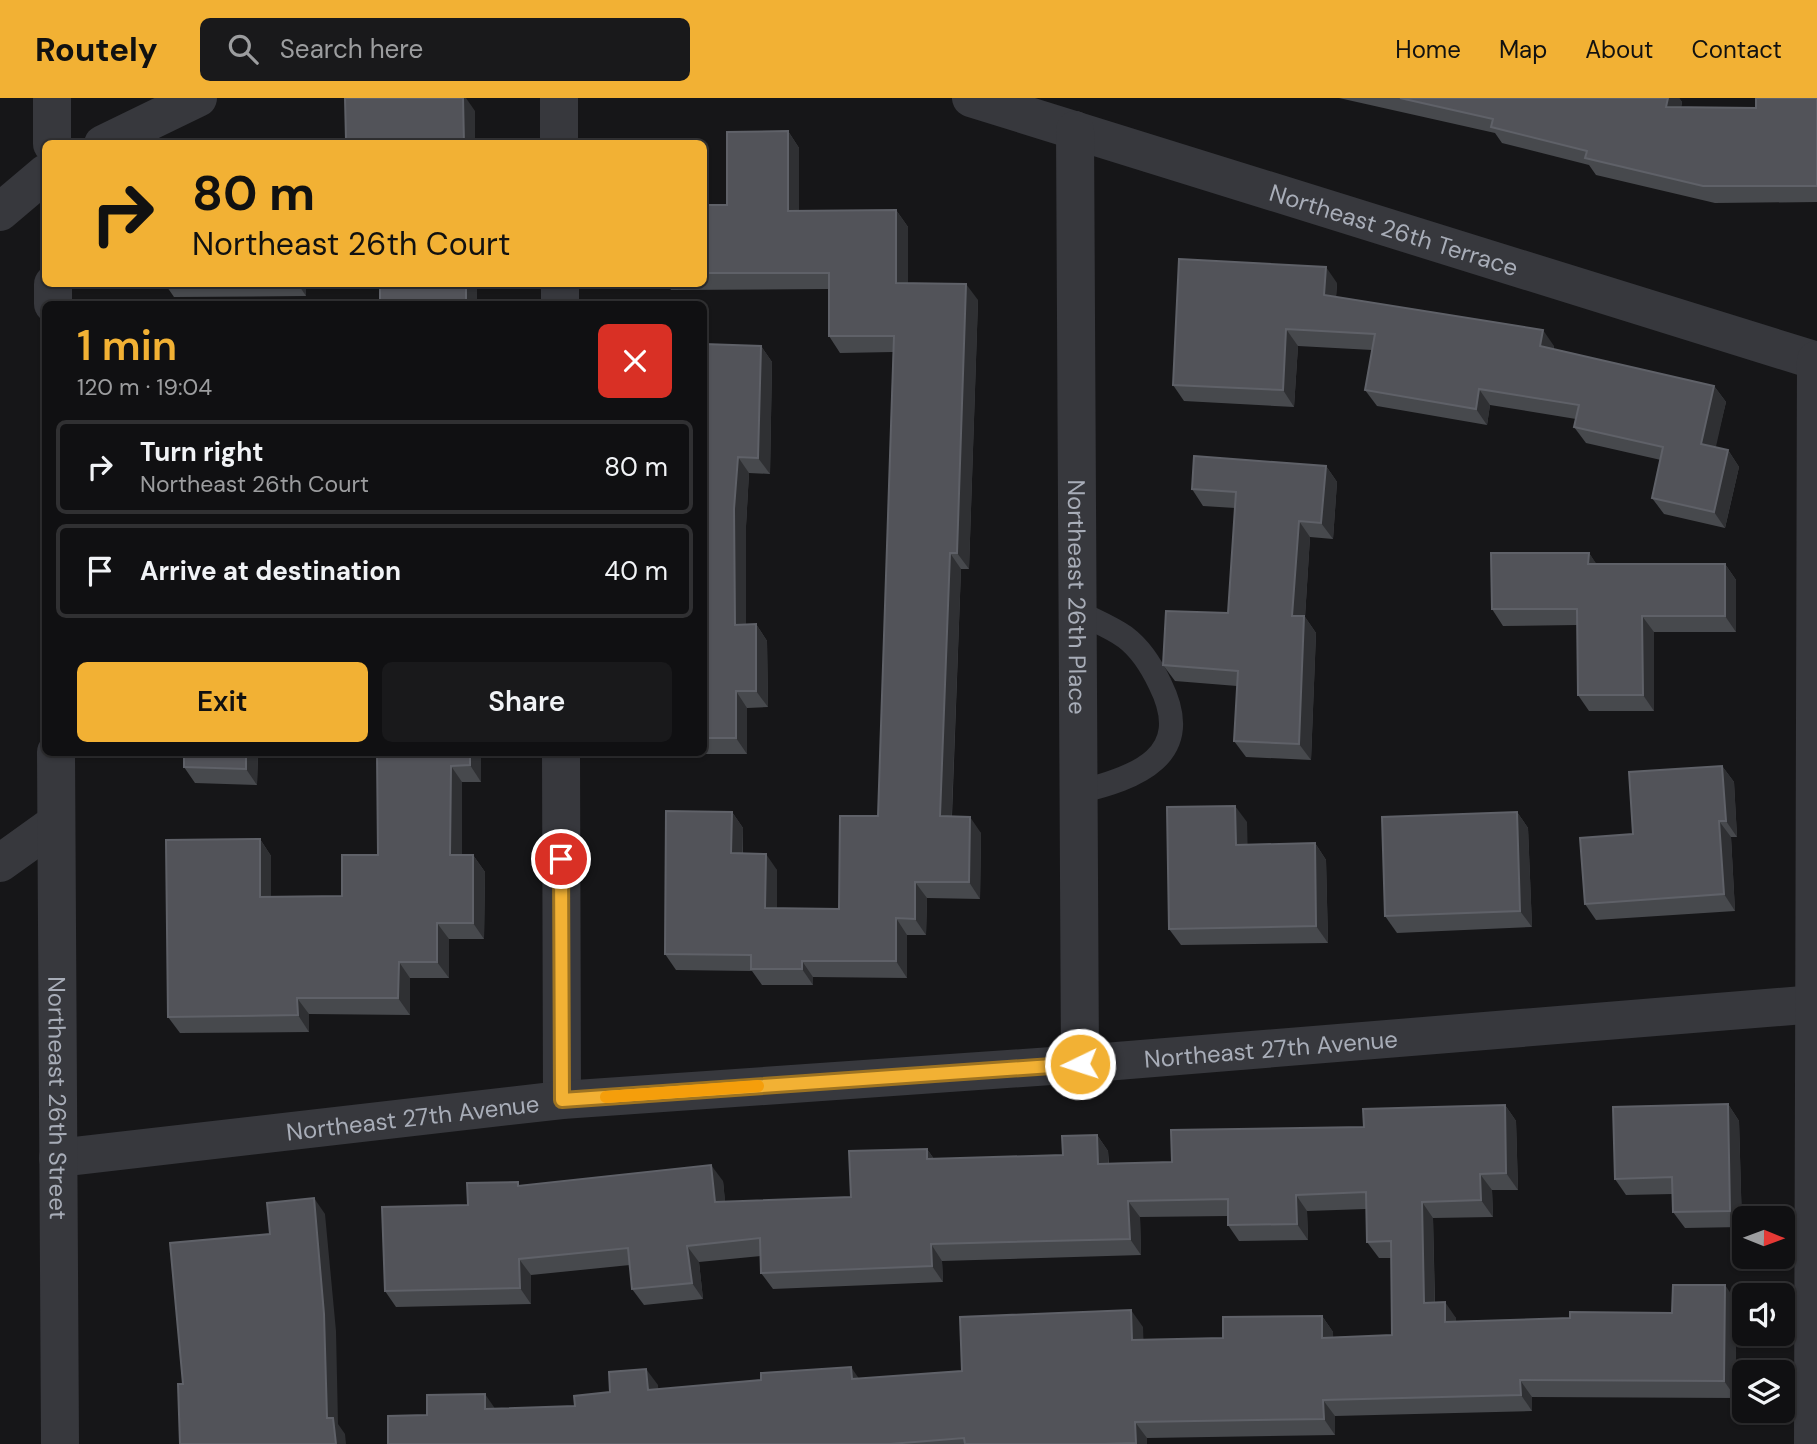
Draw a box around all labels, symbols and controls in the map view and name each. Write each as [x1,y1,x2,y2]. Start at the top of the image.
search box [200,18,690,81]
text: Routely [35,28,158,71]
icon: search [224,30,262,68]
text: Search here [280,32,423,66]
text: Home [1395,34,1461,65]
text: Map [1499,34,1547,65]
text: About [1585,34,1654,65]
text: Contact [1692,34,1782,65]
text: 80 m [192,161,315,225]
icon: right [77,168,168,259]
street label: Northeast 26th Terrace [1266,176,1522,283]
text: Northeast 26th Court [192,223,511,265]
text: 1 min [77,318,177,373]
button: close [598,324,672,398]
text: 120 m · 19:04 [77,372,212,402]
text: Turn right [140,435,264,469]
icon: right [81,448,119,486]
text: 80 m [604,450,668,484]
text: Northeast 26th Court [140,469,369,499]
street label: Northeast 26th Place [1061,479,1094,715]
icon: arrive [81,552,119,590]
text: Arrive at destination [140,554,401,588]
text: 40 m [604,554,668,588]
button: Exit [77,662,368,742]
button: Share [382,662,672,742]
pin [531,829,591,889]
icon: arrive [542,840,580,878]
street label: Northeast 26th Street [42,976,74,1220]
street label: Northeast 27th Avenue [1143,1023,1399,1074]
position arrow [1043,1027,1117,1101]
street label: Northeast 27th Avenue [284,1087,541,1147]
north arrow [1732,1206,1796,1269]
map controls [1732,1206,1795,1423]
button: sound [1732,1283,1795,1346]
button: layers [1732,1360,1795,1423]

